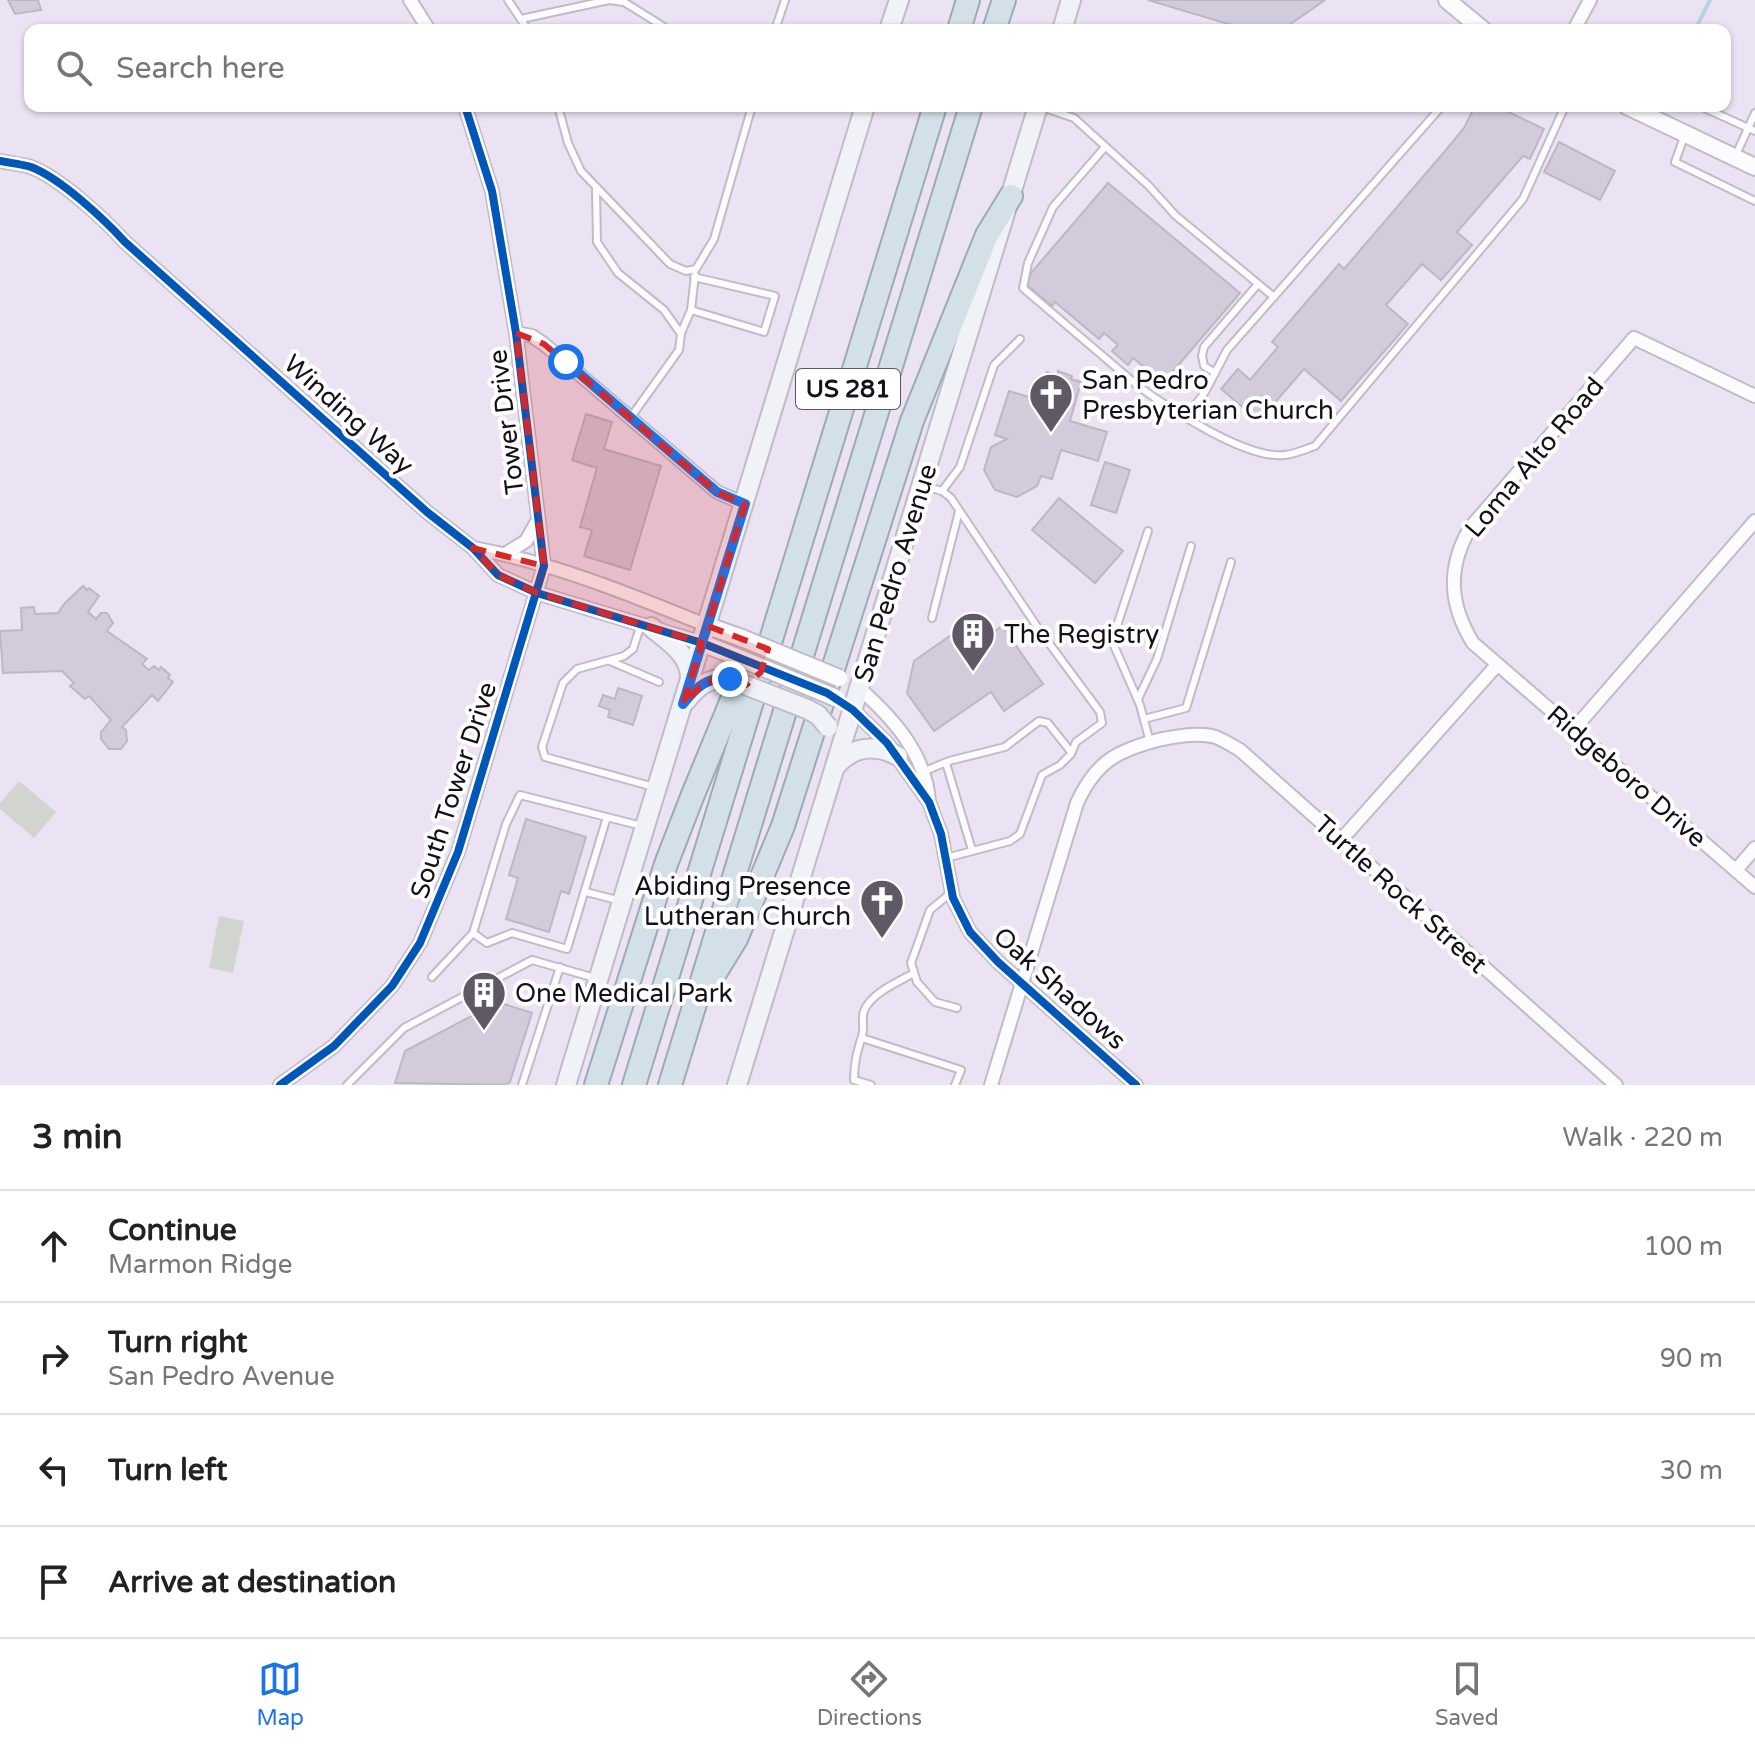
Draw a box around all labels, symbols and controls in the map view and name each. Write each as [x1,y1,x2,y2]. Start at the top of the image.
search box [24,24,1731,112]
icon: search [52,46,96,90]
text: Search here [116,50,285,87]
route start [548,344,584,380]
street label: Winding Way [277,348,420,481]
street label: Tower Drive [482,348,531,496]
place label: San Pedro Presbyterian Church [1082,365,1334,426]
road number: US 281 [796,369,900,409]
church icon: San Pedro Presbyterian Church [1027,371,1075,434]
street label: Loma Alto Road [1458,371,1610,544]
street label: San Pedro Avenue [848,460,943,686]
building icon: The Registry [949,610,997,673]
place label: The Registry [1004,619,1159,650]
route end [712,661,748,697]
street label: South Tower Drive [404,678,503,902]
street label: Ridgeboro Drive [1541,699,1713,854]
street label: Turtle Rock Street [1308,809,1493,980]
place label: Abiding Presence Lutheran Church [634,871,851,932]
church icon: Abiding Presence Lutheran Church [858,877,906,940]
street label: Oak Shadows [987,921,1132,1056]
building icon: One Medical Park [460,969,508,1032]
place label: One Medical Park [515,978,733,1009]
text: 3 min [32,1117,123,1158]
text: Walk · 220 m [1563,1122,1723,1153]
text: Continue [108,1212,237,1249]
icon: ahead [32,1224,76,1268]
text: 100 m [1643,1231,1723,1262]
text: Marmon Ridge [108,1249,292,1280]
text: Turn right [108,1324,248,1361]
icon: right [32,1336,76,1380]
text: 90 m [1660,1343,1723,1374]
text: San Pedro Avenue [108,1361,335,1392]
icon: left [32,1448,76,1492]
text: Turn left [108,1452,227,1489]
text: 30 m [1660,1455,1723,1486]
icon: arrive [32,1560,76,1604]
text: Arrive at destination [108,1564,396,1601]
tab: Map [256,1657,304,1731]
tab: Directions [817,1657,922,1731]
tab: Saved [1435,1657,1499,1731]

